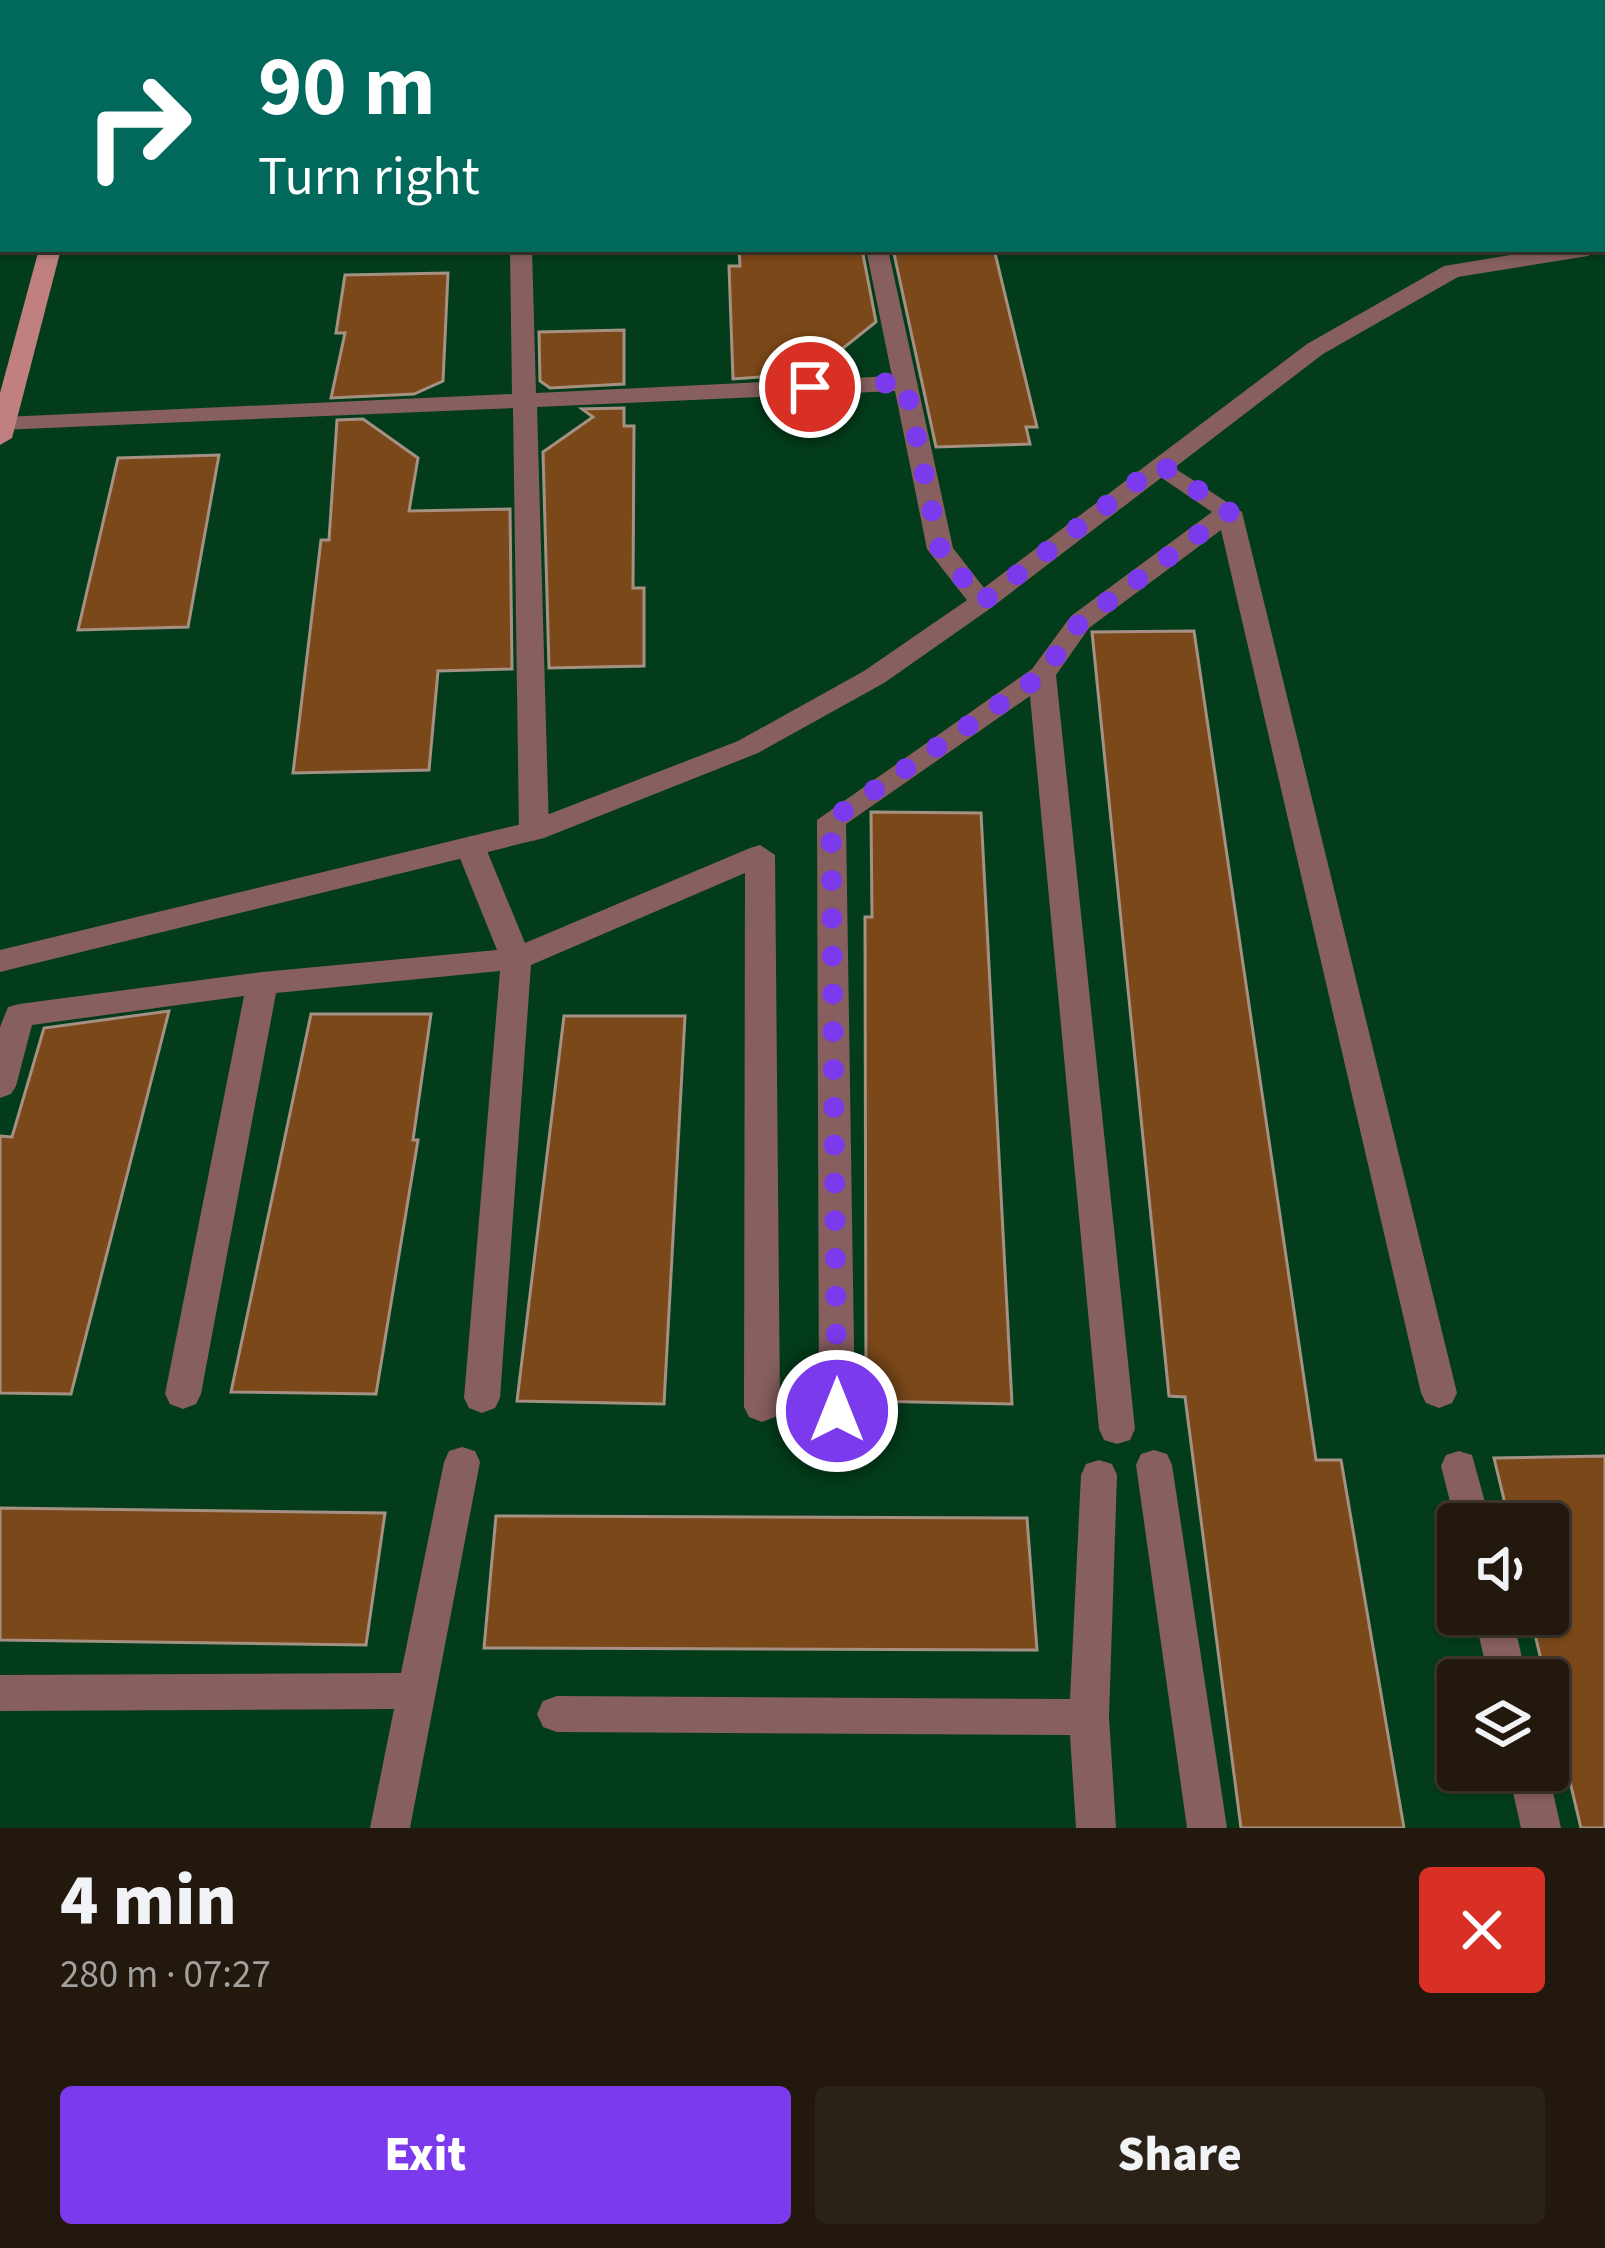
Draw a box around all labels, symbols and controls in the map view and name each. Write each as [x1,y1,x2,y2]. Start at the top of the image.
text: 90 m [258,28,436,148]
icon: right [60,48,216,204]
text: Turn right [258,139,480,216]
pin [759,336,861,438]
icon: arrive [777,354,843,420]
position arrow [774,1348,900,1474]
map controls [1437,1503,1569,1791]
button: sound [1437,1503,1569,1635]
button: layers [1437,1659,1569,1791]
text: 4 min [60,1850,237,1953]
button: close [1419,1867,1545,1993]
text: 280 m · 07:27 [60,1947,271,2003]
button: Exit [60,2086,791,2224]
button: Share [815,2086,1545,2224]

